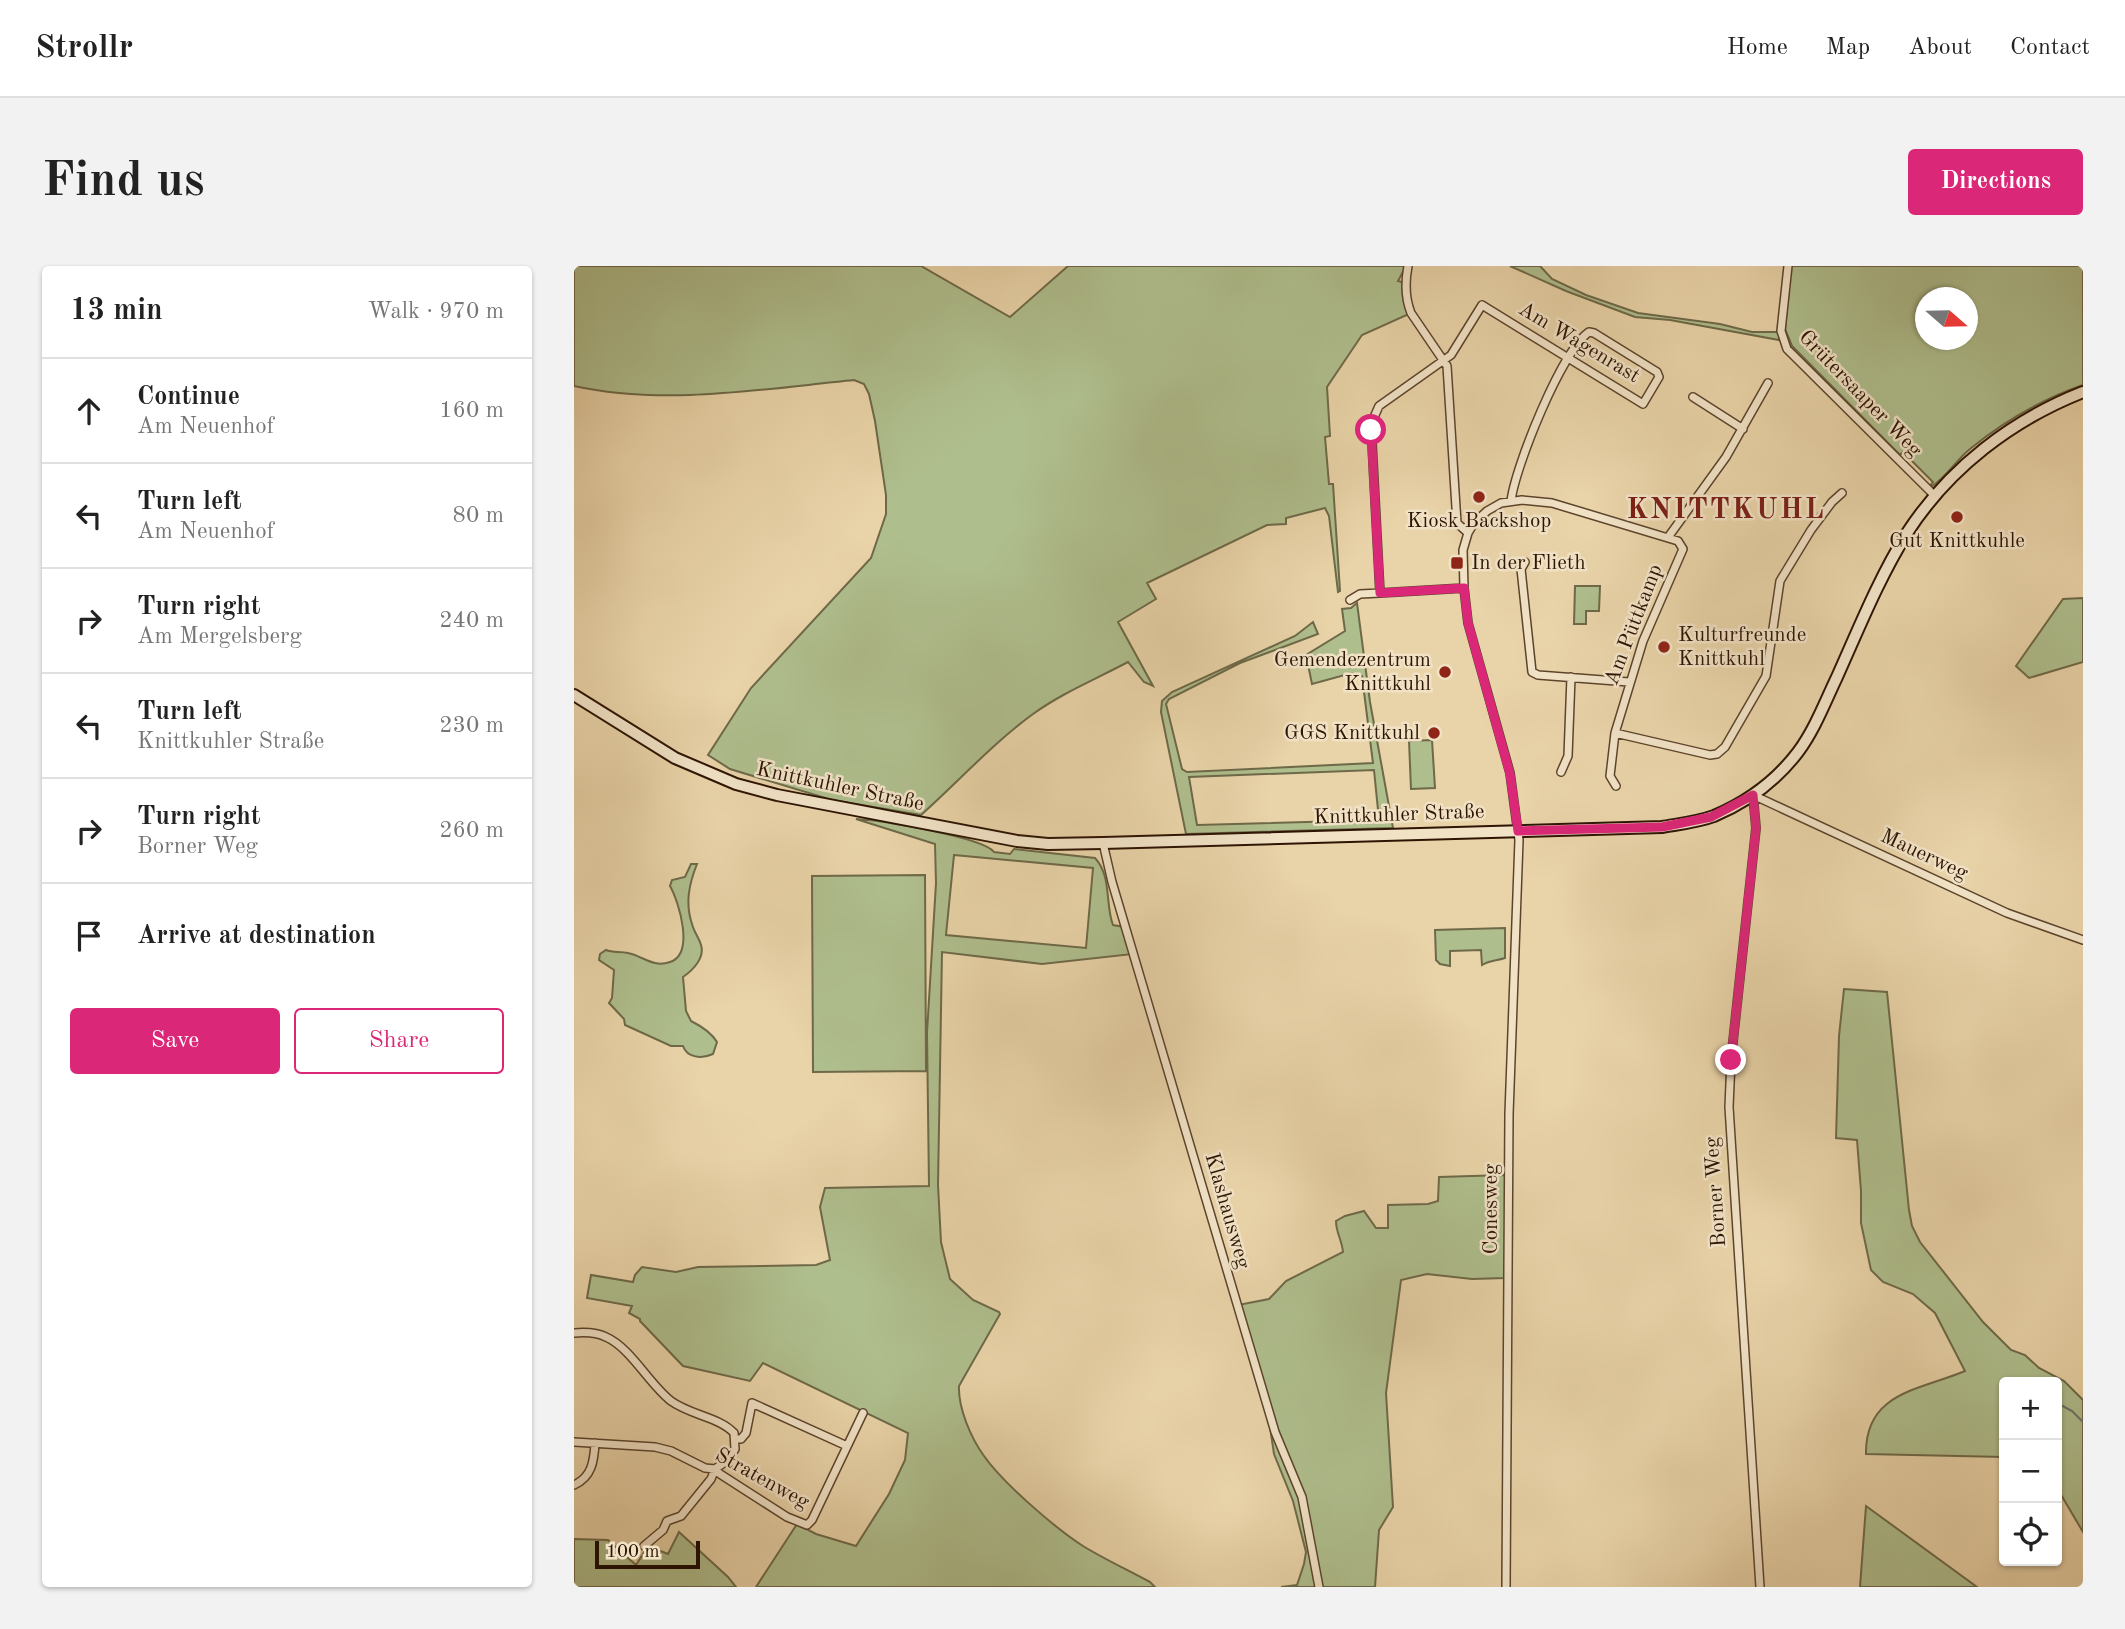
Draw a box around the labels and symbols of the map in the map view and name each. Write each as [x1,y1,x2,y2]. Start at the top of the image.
north arrow [1915,287,1978,350]
street label: Am Wagenrast [1515,299,1643,387]
street label: Grütersaaper Weg [1794,327,1926,462]
route start [1355,414,1386,445]
marker: Kiosk Backshop [1471,489,1487,505]
district label: KNITTKUHL [1627,497,1826,525]
marker: Gut Knittkuhle [1949,509,1965,525]
place label: Kiosk Backshop [1407,511,1551,532]
place label: Gut Knittkuhle [1889,531,2025,552]
place label: In der Flieth [1471,553,1586,574]
marker: In der Flieth [1449,555,1465,571]
street label: Am Püttkamp [1601,562,1667,688]
place label: Kulturfreunde Knittkuhl [1678,625,1806,670]
marker: Kulturfreunde Knittkuhl [1656,639,1672,655]
place label: Gemendezentrum Knittkuhl [1274,650,1431,695]
marker: Gemendezentrum Knittkuhl [1437,664,1453,680]
place label: GGS Knittkuhl [1284,723,1420,744]
marker: GGS Knittkuhl [1426,725,1442,741]
street label: Knittkuhler Straße [754,759,926,815]
street label: Knittkuhler Straße [1313,802,1485,828]
street label: Mauerweg [1877,826,1972,885]
route end [1715,1044,1746,1075]
street label: Borner Weg [1702,1136,1730,1248]
street label: Klashausweg [1200,1151,1254,1272]
street label: Conesweg [1481,1163,1502,1254]
street label: Stratenweg [711,1445,813,1514]
scale bar [595,1538,700,1570]

